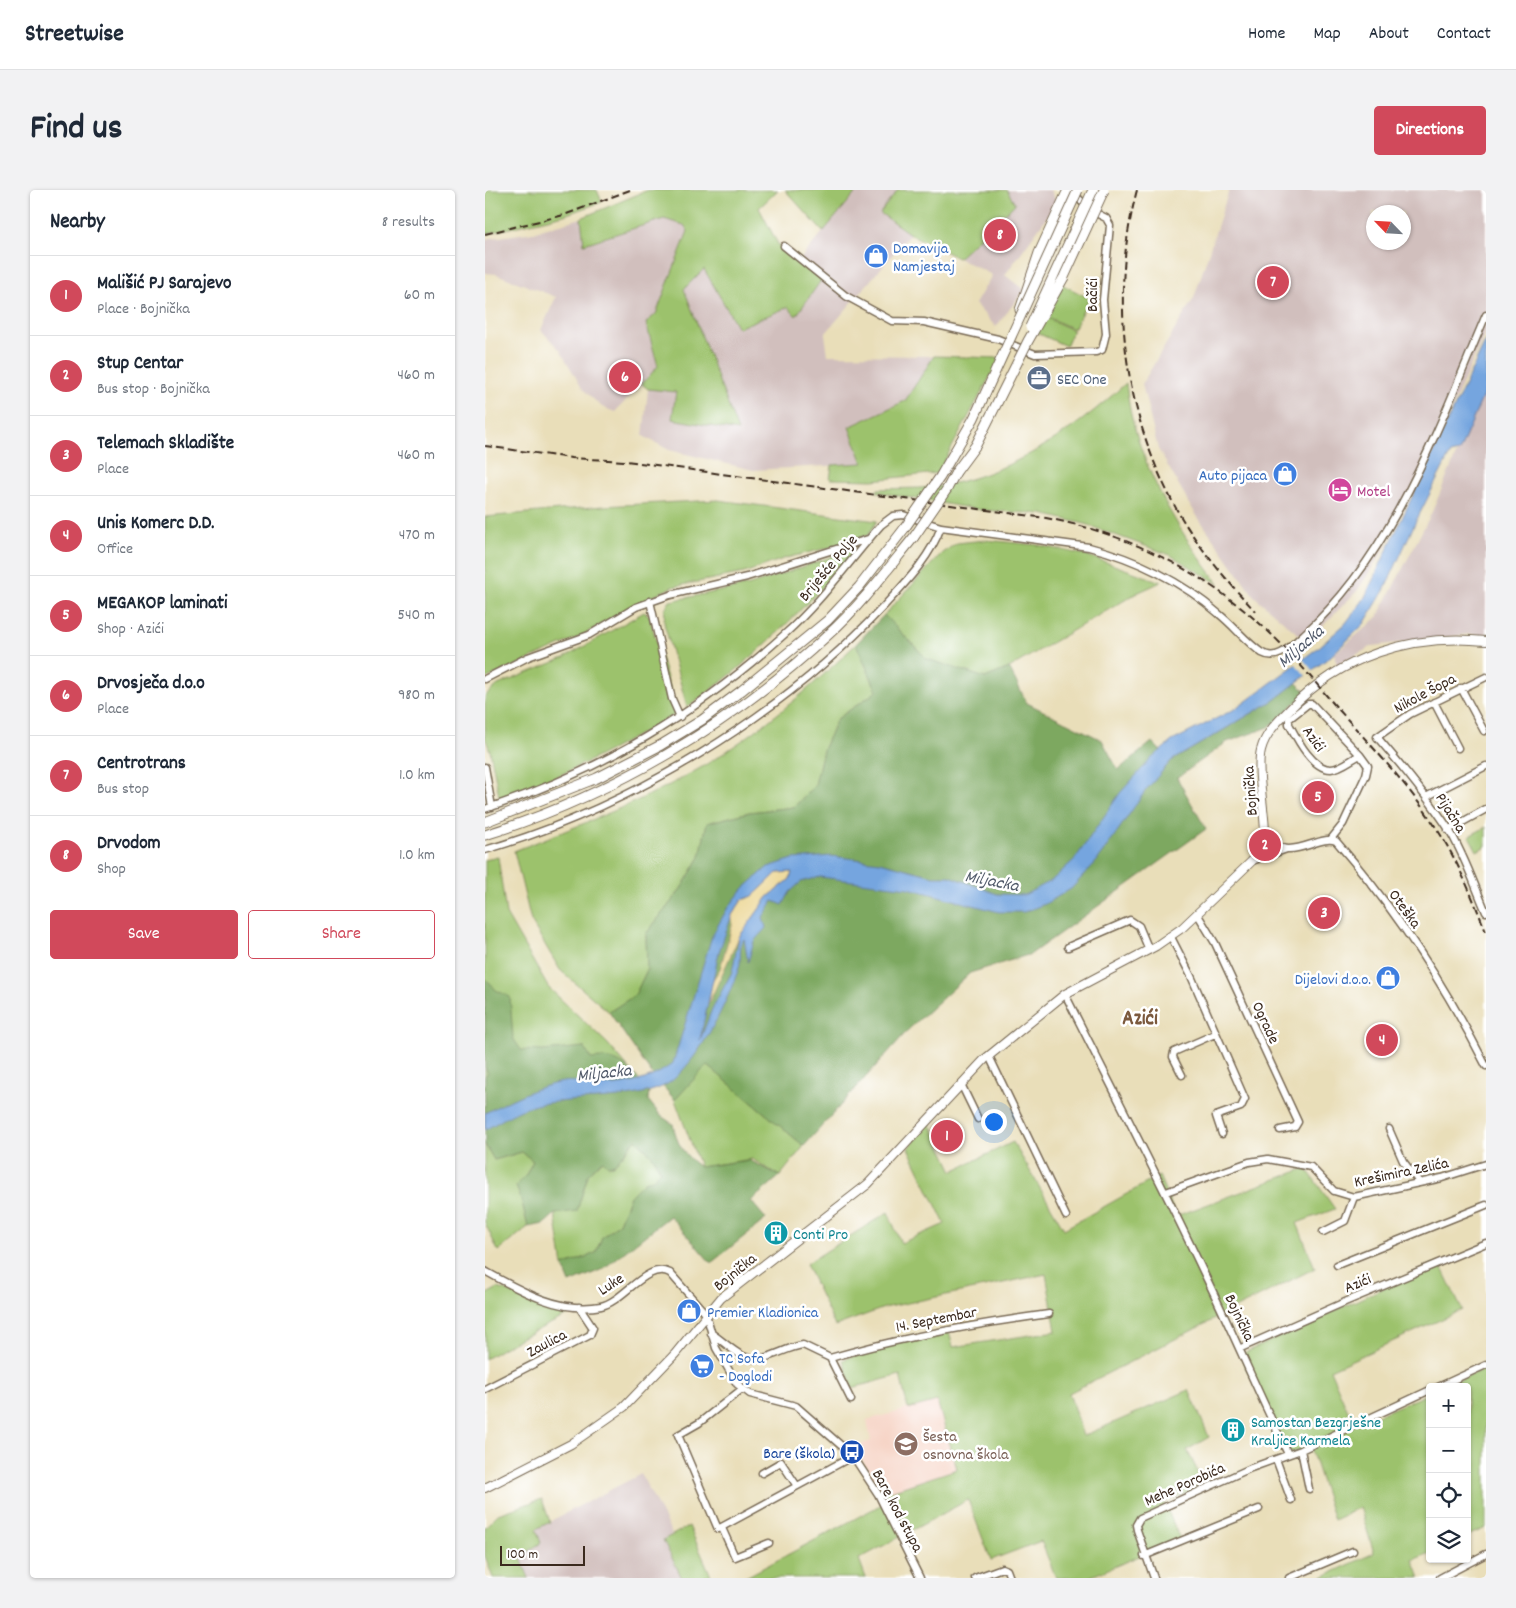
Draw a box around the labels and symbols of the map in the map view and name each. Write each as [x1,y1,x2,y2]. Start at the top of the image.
north arrow [1366,205,1411,250]
pin: 8 [984,216,1016,254]
place label: Domavija Namjestaj [893,238,955,279]
shop icon: Domavija Namjestaj [863,243,889,269]
pin: 7 [1257,263,1289,301]
street label: Bačići [1082,278,1105,312]
pin: 6 [609,358,641,396]
office icon: SEC One [1026,365,1052,391]
place label: SEC One [1057,369,1107,392]
shop icon: Auto pijaca [1272,461,1298,487]
place label: Auto pijaca [1199,465,1267,488]
hotel icon: Motel [1327,477,1353,503]
place label: Motel [1357,481,1390,504]
street label: Briješće Polje [794,530,864,607]
water label: Miljacka [1273,620,1332,675]
street label: Nikole Šopa [1390,668,1461,720]
street label: Azići [1296,722,1330,757]
street label: Bojnička [1238,765,1265,816]
pin: 5 [1302,778,1334,816]
street label: Pijačna [1429,789,1471,838]
pin: 2 [1249,826,1281,864]
water label: Miljacka [962,865,1022,900]
street label: Oteška [1382,885,1426,934]
pin: 3 [1308,894,1340,932]
shop icon: Dijelovi d.o.o. [1375,965,1401,991]
place label: Dijelovi d.o.o. [1295,969,1371,992]
street label: Ograde [1245,998,1284,1048]
district label: Azići [1122,1005,1158,1035]
pin: 4 [1366,1021,1398,1059]
water label: Miljacka [576,1059,634,1090]
your location [981,1109,1007,1135]
pin: 1 [931,1117,963,1155]
street label: Krešimira Zelića [1352,1152,1451,1195]
building icon: Conti Pro [763,1220,789,1246]
place label: Conti Pro [793,1224,848,1247]
street label: Bojnička [709,1248,763,1298]
street label: Luke [594,1268,629,1302]
street label: Azići [1341,1268,1375,1300]
street label: Bojnička [1218,1291,1260,1346]
shop icon: Premier Kladionica [676,1298,702,1324]
street label: 14. Septembar [894,1301,979,1340]
place label: Premier Kladionica [707,1302,819,1325]
street label: Zaulica [523,1324,572,1364]
place label: TC Sofa - Doglodi [719,1348,772,1389]
supermarket icon: TC Sofa - Doglodi [689,1353,715,1379]
place label: Samostan Bezgrješne Kraljice Karmela [1251,1412,1381,1453]
building icon: Samostan Bezgrješne Kraljice Karmela [1220,1417,1246,1443]
place label: Šesta osnovna škola [923,1426,1009,1467]
school or university icon: Šesta osnovna škola [893,1431,919,1457]
bus stop icon: Bare (škola) [839,1439,865,1465]
place label: Bare (škola) [763,1443,835,1466]
street label: Mehe Porobića [1141,1457,1229,1513]
street label: Bare kod stupa [865,1466,929,1557]
scale bar [500,1543,585,1566]

